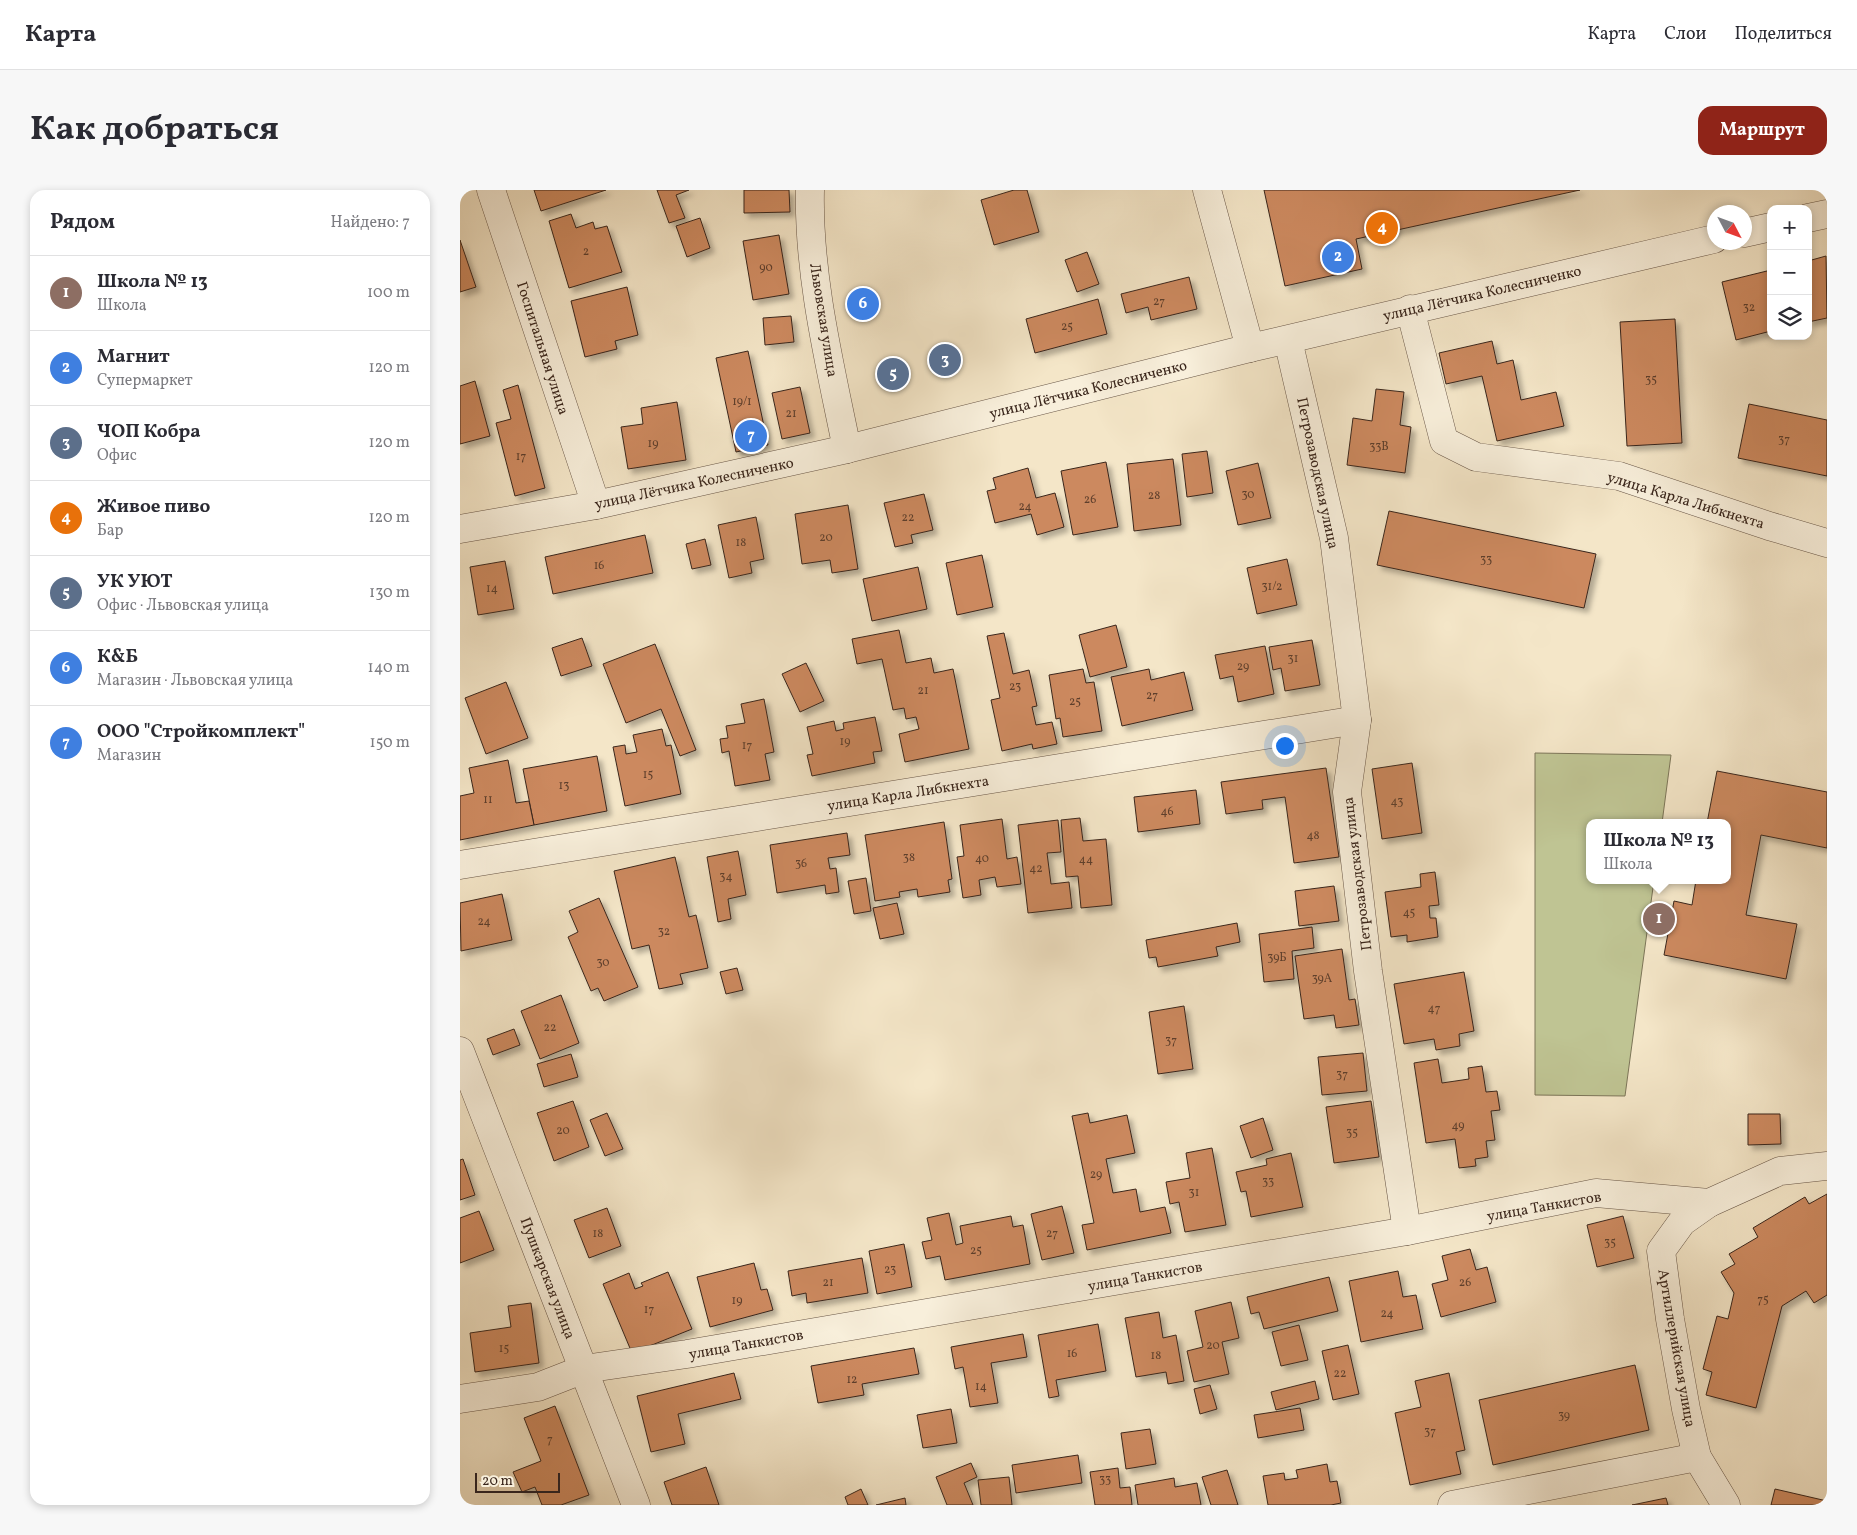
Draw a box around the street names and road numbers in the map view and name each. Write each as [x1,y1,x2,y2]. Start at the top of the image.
street label: улица Лётчика Колесниченко [1381,261,1584,328]
street label: Львовская улица [803,262,842,379]
street label: Госпитальная улица [510,279,573,418]
street label: улица Лётчика Колесниченко [987,356,1189,425]
street label: Петрозаводская улица [1290,396,1343,551]
street label: улица Лётчика Колесниченко [593,453,796,516]
street label: улица Карла Либкнехта [1604,467,1767,535]
street label: улица Карла Либкнехта [826,771,991,818]
street label: Петрозаводская улица [1339,796,1378,952]
street label: улица Танкистов [1485,1187,1603,1228]
street label: Пушкарская улица [514,1214,580,1343]
street label: улица Танкистов [1086,1257,1204,1298]
street label: Артиллерийская улица [1651,1267,1700,1429]
street label: улица Танкистов [687,1325,805,1366]

